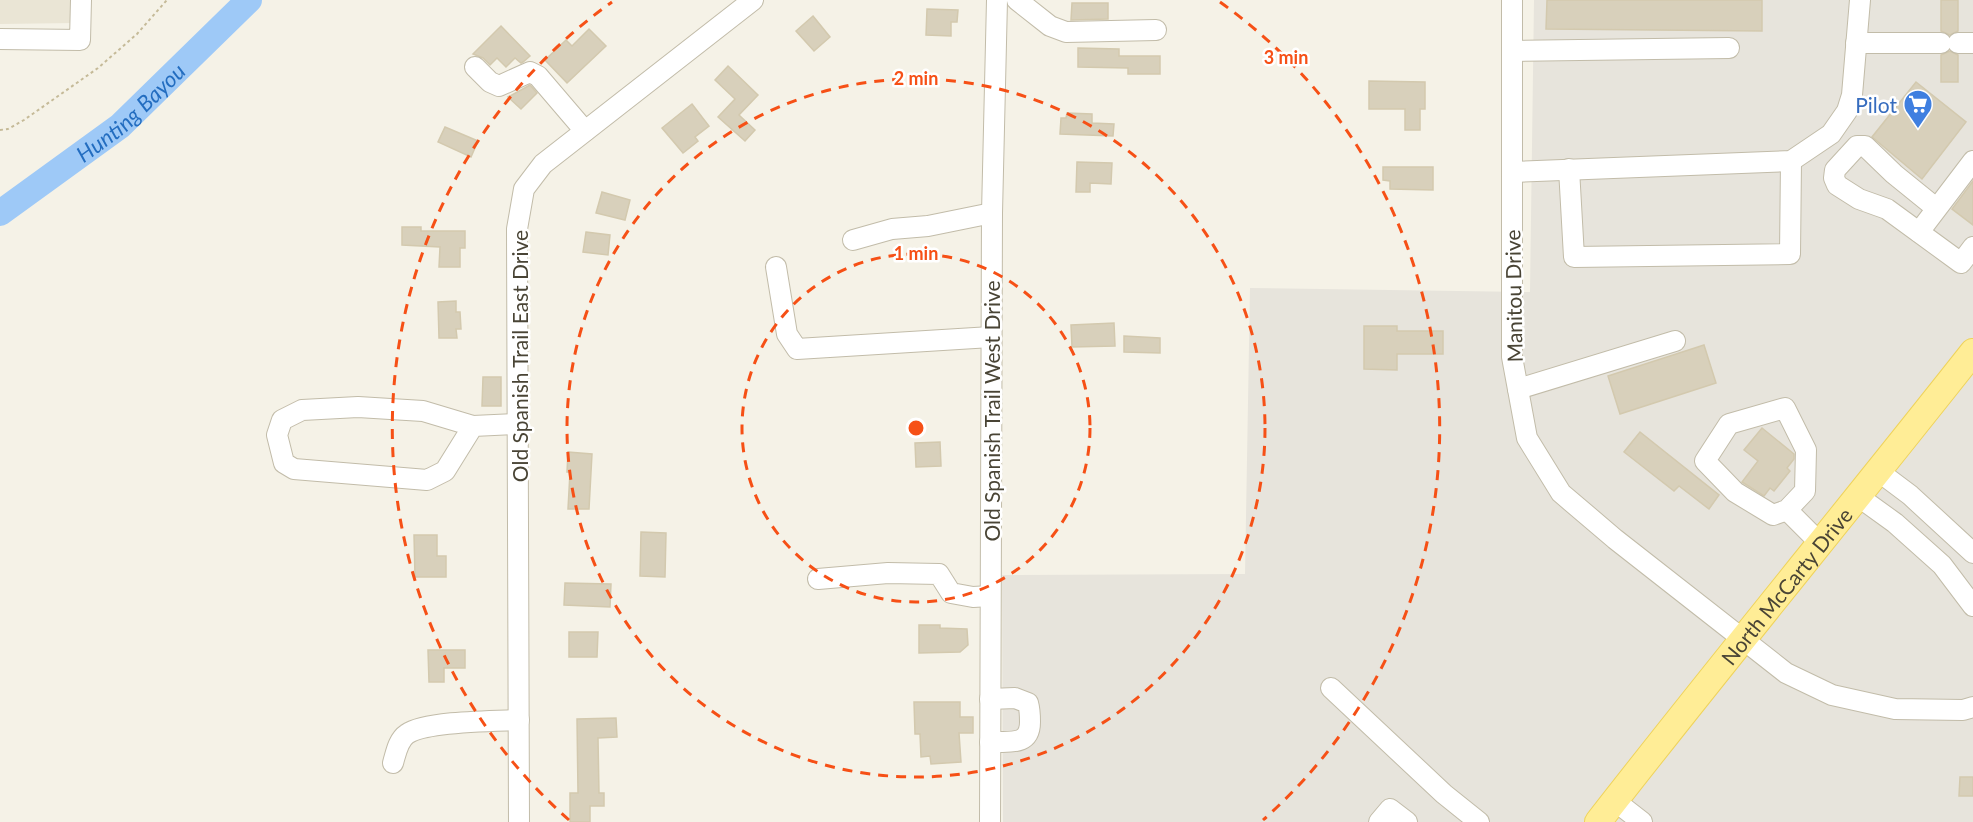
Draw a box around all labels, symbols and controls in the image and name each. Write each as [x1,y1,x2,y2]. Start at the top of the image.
text: 3 min [1264,46,1308,68]
water label: Hunting Bayou [70,57,190,167]
text: 2 min [894,67,938,89]
supermarket icon: Pilot [1902,88,1934,130]
place label: Pilot [1855,92,1897,117]
street label: Manitou Drive [1499,229,1527,363]
street label: Old Spanish Trail East Drive [507,230,532,482]
text: 1 min [894,242,938,264]
street label: Old Spanish Trail West Drive [979,280,1004,542]
centre of rings [906,418,926,438]
street label: North McCarty Drive [1715,502,1857,669]

